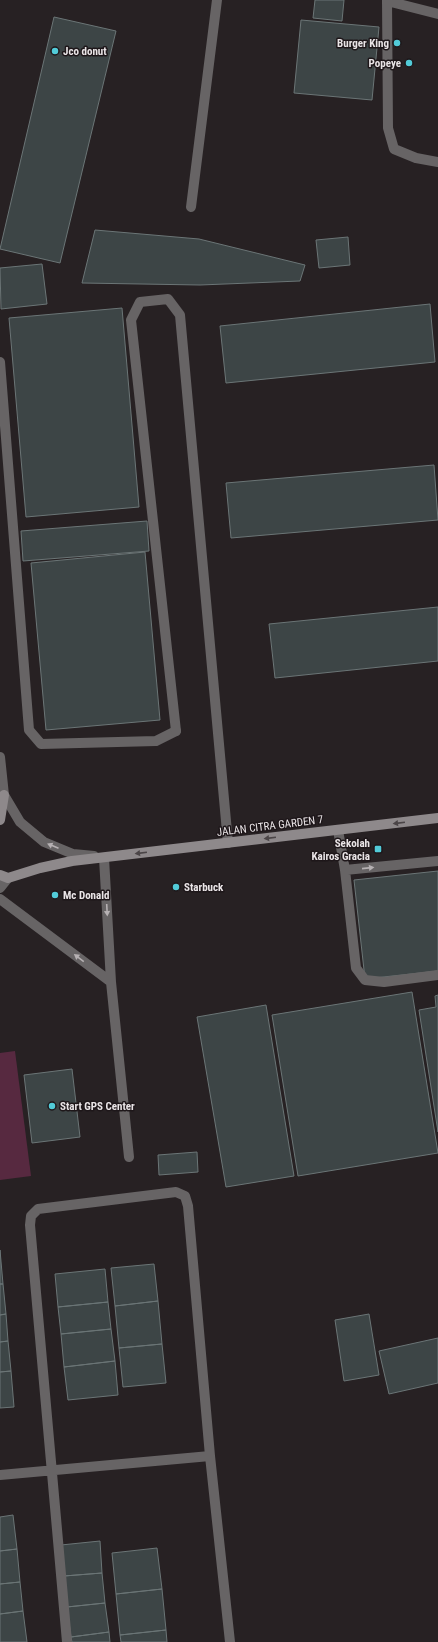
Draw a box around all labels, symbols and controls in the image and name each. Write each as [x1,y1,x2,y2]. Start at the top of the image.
place label: Burger King [337,37,389,50]
marker: Burger King [392,38,402,48]
place label: Jco donut [63,45,107,58]
marker: Jco donut [50,46,60,56]
place label: Popeye [369,57,401,70]
marker: Popeye [404,58,414,68]
street label: JALAN CITRA GARDEN 7 [216,813,324,839]
one-way arrow [393,820,405,826]
one-way arrow [264,835,276,841]
place label: Sekolah Kairos Gracia [311,837,370,863]
one-way arrow [46,842,58,848]
marker: Sekolah Kairos Gracia [373,844,383,854]
one-way arrow [135,850,147,856]
one-way arrow [362,864,374,871]
place label: Starbuck [184,881,224,894]
marker: Starbuck [171,882,181,892]
place label: Mc Donald [63,889,109,902]
marker: Mc Donald [50,890,60,900]
one-way arrow [103,904,110,917]
one-way arrow [74,954,85,963]
place label: Start GPS Center [60,1100,135,1113]
marker: Start GPS Center [47,1101,57,1111]

